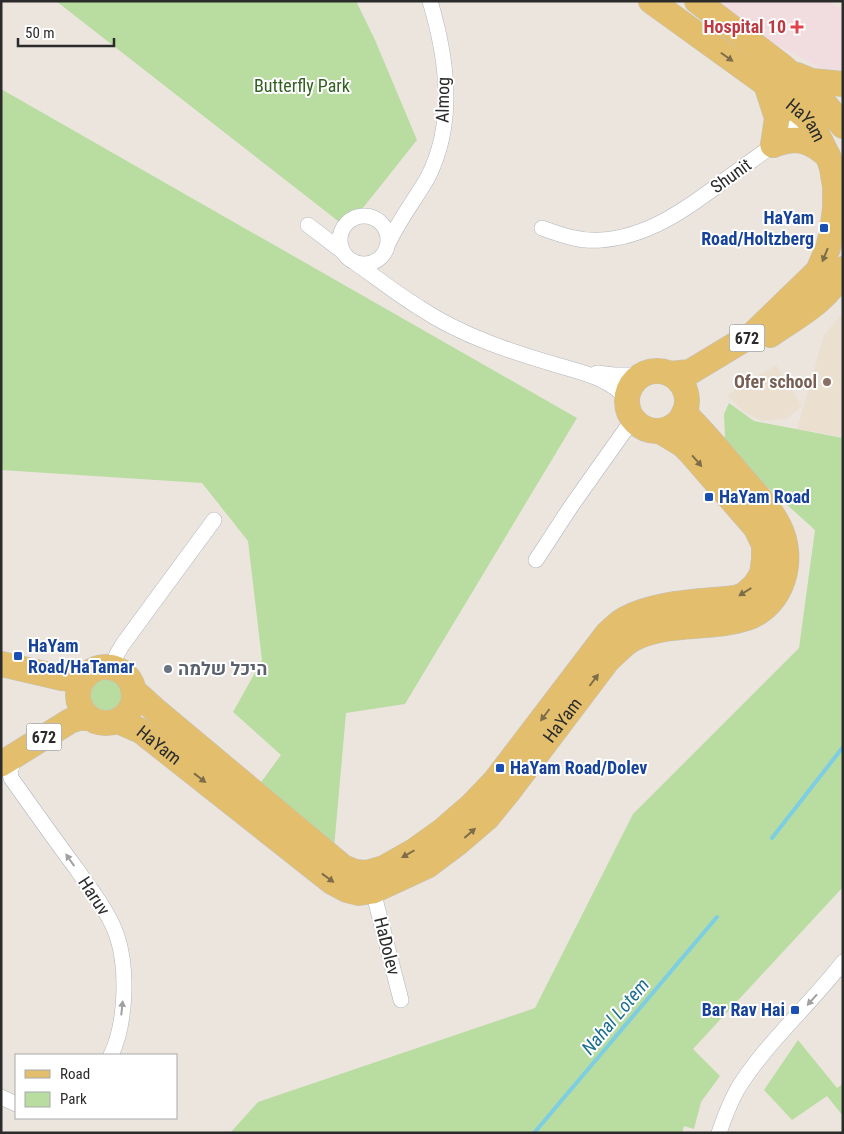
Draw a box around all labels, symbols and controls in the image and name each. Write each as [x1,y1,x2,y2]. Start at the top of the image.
scale bar [18,15,114,47]
place label: Hospital 10 [703,16,786,37]
marker: Hospital 10 [790,20,804,34]
text: 50 m [25,24,55,42]
one-way arrow [720,52,734,62]
park label: Butterfly Park [254,75,350,96]
street label: Almog [432,77,453,123]
street label: HaYam [782,94,830,145]
street label: Shunit [706,154,755,197]
place label: HaYam Road/Holtzberg [701,207,814,249]
marker: HaYam Road/Holtzberg [818,222,830,234]
one-way arrow [821,248,829,263]
road number: 672 [730,324,764,352]
place label: Ofer school [734,371,817,392]
marker: Ofer school [821,376,833,388]
one-way arrow [692,454,703,467]
place label: HaYam Road [719,486,810,507]
marker: HaYam Road [703,491,715,503]
one-way arrow [738,587,752,597]
place label: HaYam Road/HaTamar [28,635,134,677]
marker: HaYam Road/HaTamar [12,650,24,662]
place label: היכל שלמה [178,658,267,679]
marker: היכל שלמה [162,663,174,675]
one-way arrow [588,674,599,687]
street label: HaYam [538,693,586,747]
one-way arrow [540,708,550,722]
street label: HaYam [133,721,186,769]
road number: 672 [27,724,62,750]
place label: HaYam Road/Dolev [510,757,647,778]
marker: HaYam Road/Dolev [494,762,506,774]
one-way arrow [193,772,206,783]
one-way arrow [463,827,475,839]
one-way arrow [401,850,414,859]
one-way arrow [65,854,75,867]
street label: Haruv [74,873,115,919]
one-way arrow [321,873,334,884]
street label: HaDolev [370,915,405,977]
water label: Nahal Lotem [577,973,654,1059]
one-way arrow [806,994,818,1006]
place label: Bar Rav Hai [702,999,785,1020]
one-way arrow [118,1000,126,1016]
marker: Bar Rav Hai [789,1004,801,1016]
legend [15,1054,178,1119]
text: Road [60,1065,90,1083]
text: Park [60,1090,87,1108]

